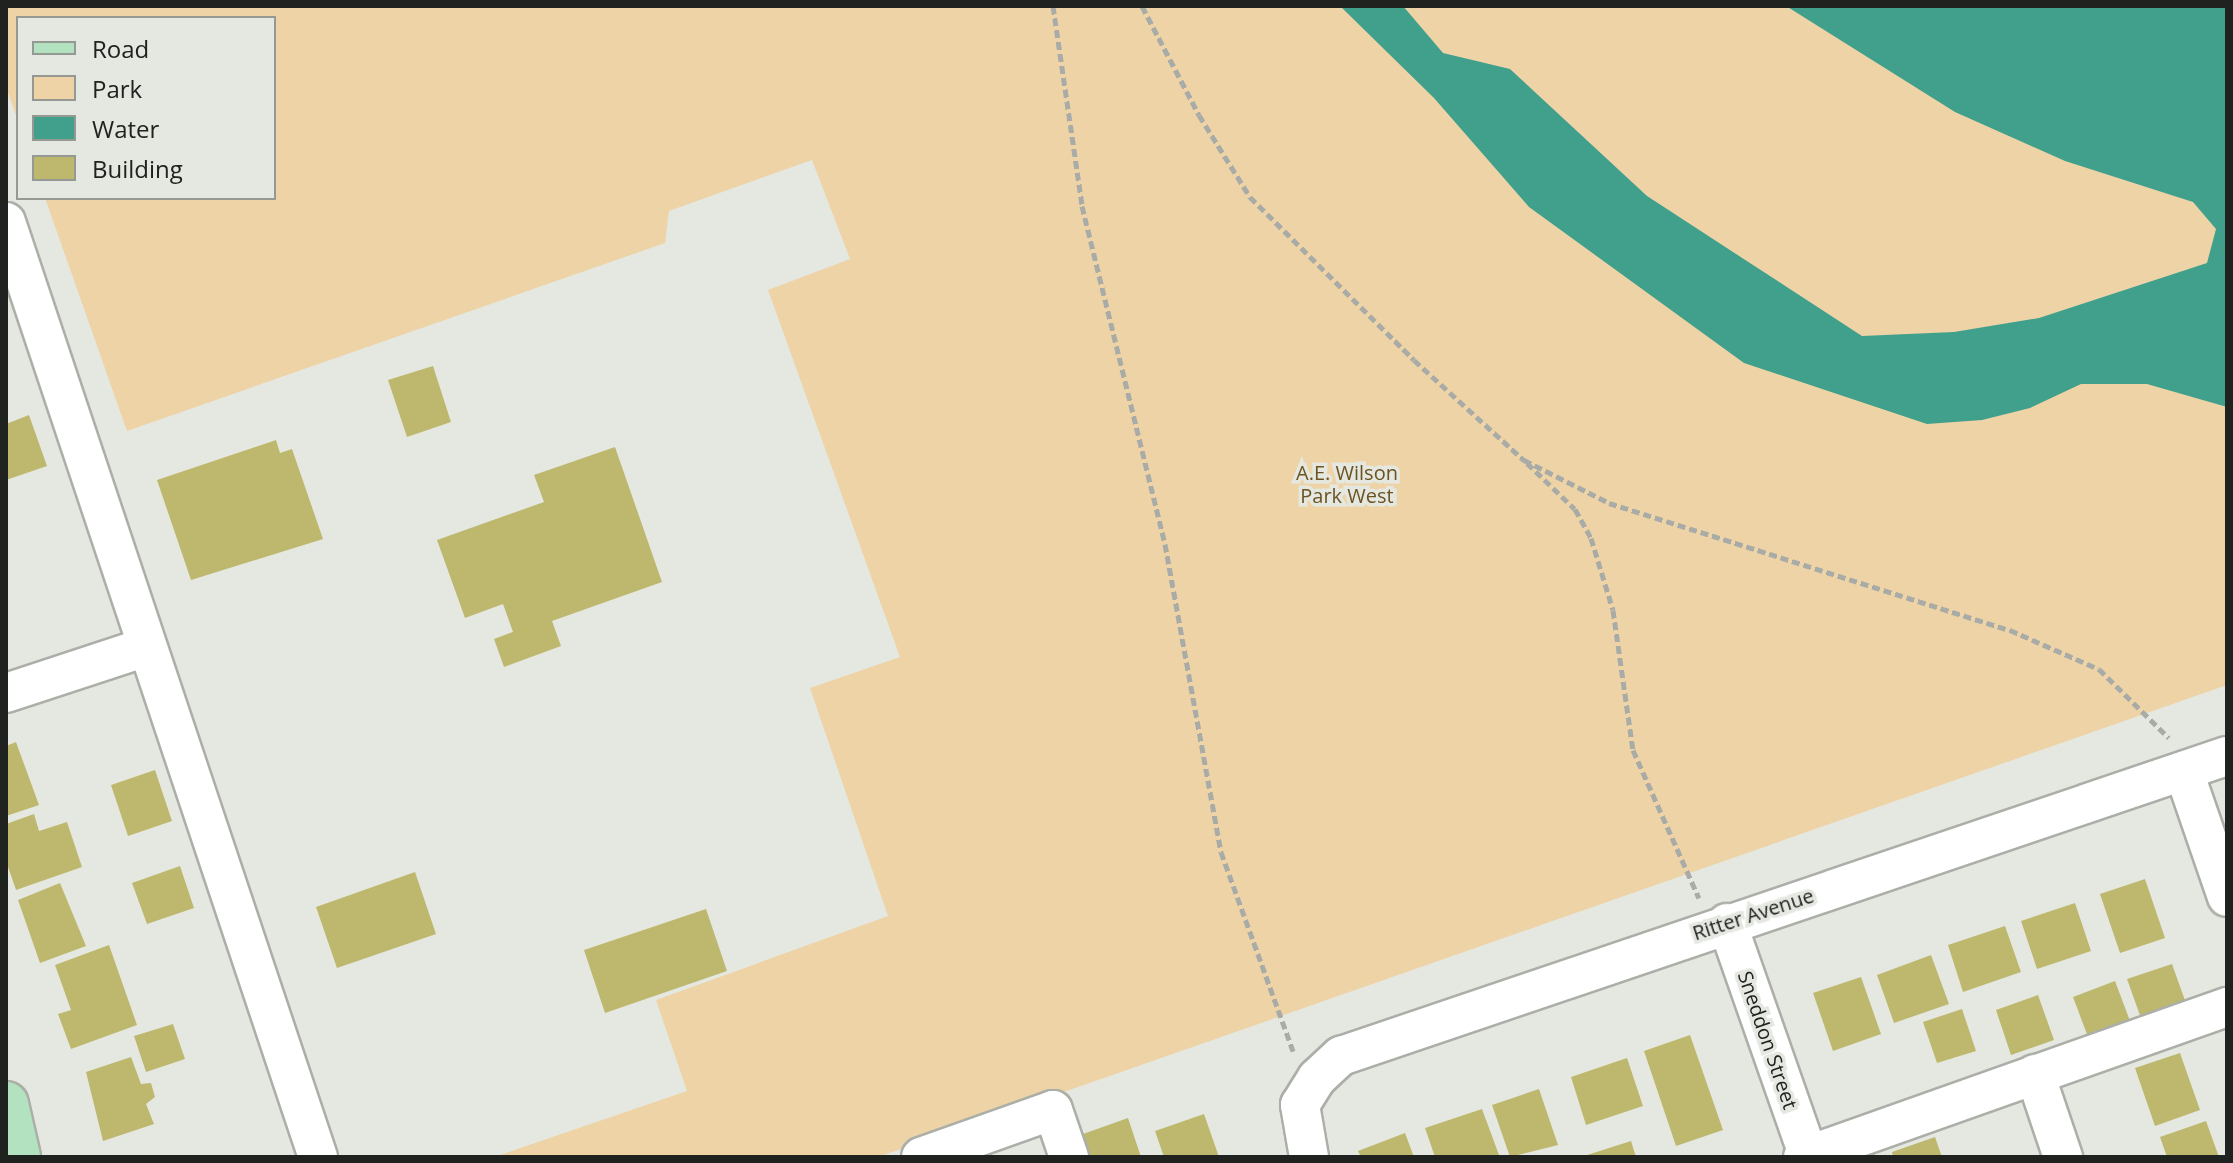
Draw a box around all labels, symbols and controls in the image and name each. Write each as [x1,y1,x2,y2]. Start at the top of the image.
legend [16,16,276,200]
text: Road [92,32,149,65]
text: Park [92,72,142,105]
text: Water [92,112,159,145]
text: Building [92,152,183,185]
park label: A.E. Wilson Park West [1296,461,1398,508]
street label: Ritter Avenue [1689,883,1817,945]
street label: Sneddon Street [1733,968,1803,1112]

